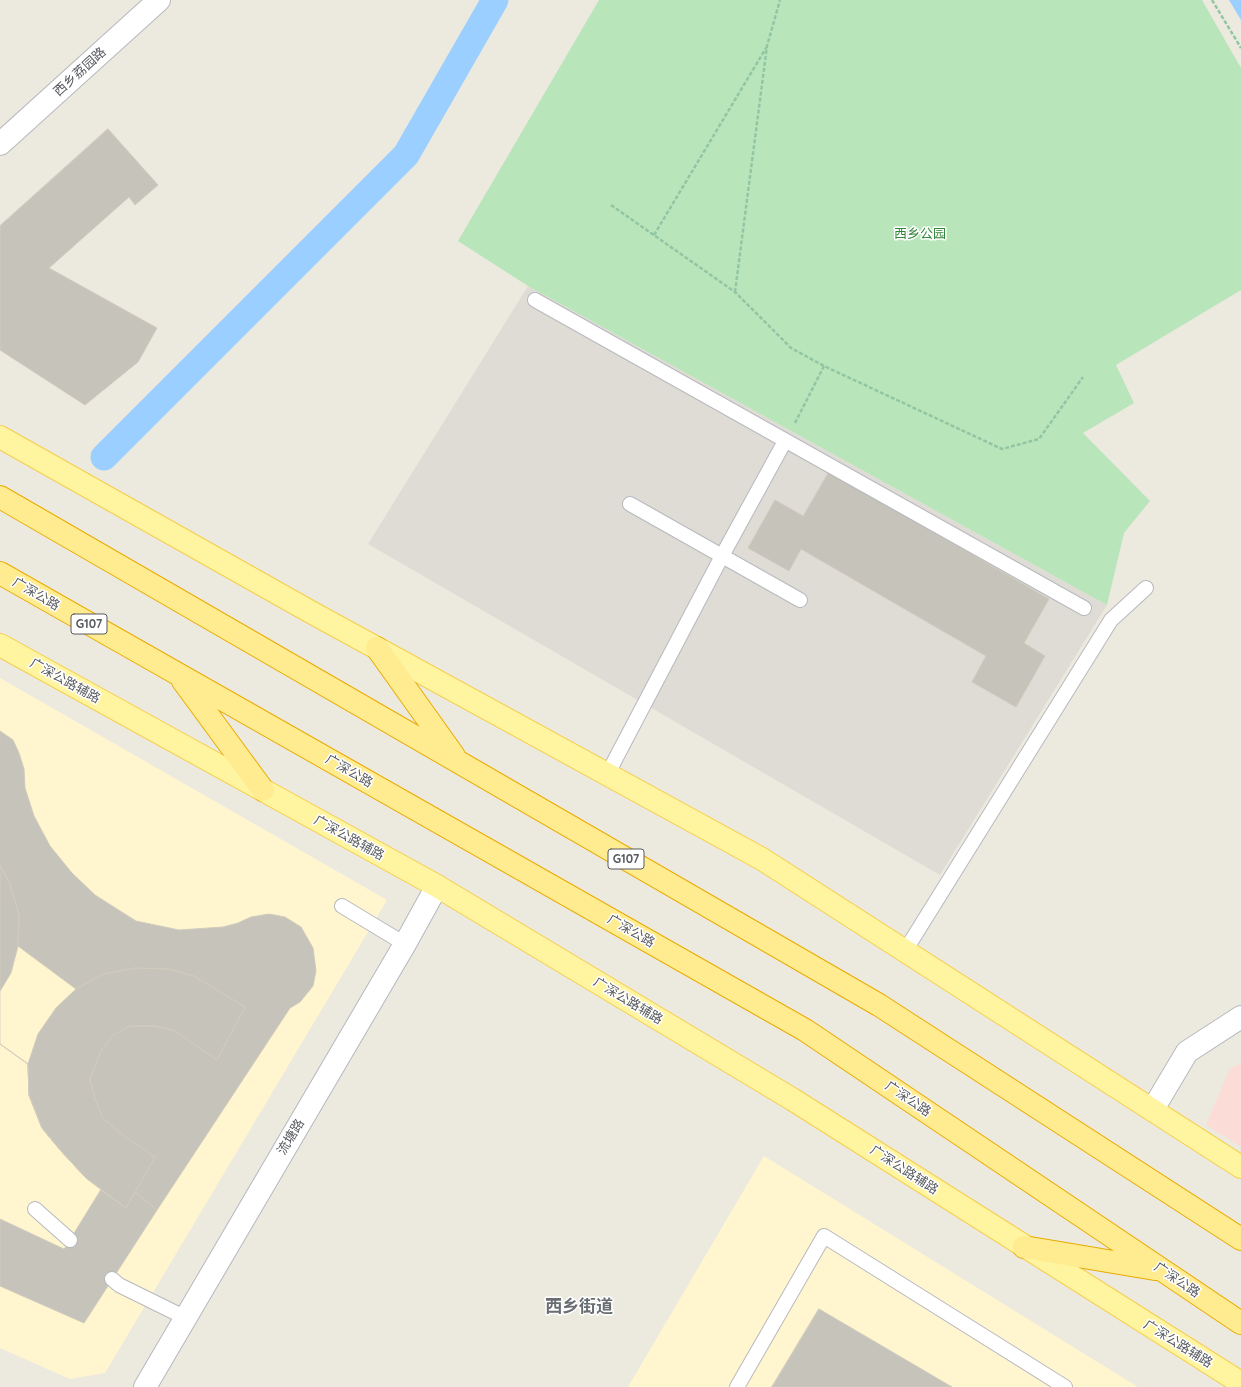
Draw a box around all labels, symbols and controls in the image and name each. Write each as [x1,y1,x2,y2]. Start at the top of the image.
street label: 西乡荔园路 [51,44,109,100]
park label: 西乡公园 [894,226,946,242]
street label: 广深公路 [10,574,62,614]
road number: G107 [71,614,107,634]
street label: 广深公路辅路 [27,655,103,707]
street label: 广深公路 [323,751,375,791]
street label: 广深公路辅路 [311,812,387,864]
road number: G107 [608,849,644,869]
street label: 广深公路 [605,911,657,951]
street label: 广深公路辅路 [591,974,665,1028]
street label: 广深公路 [882,1078,934,1120]
street label: 流塘路 [274,1116,308,1158]
street label: 广深公路辅路 [867,1142,941,1198]
street label: 广深公路 [1151,1259,1203,1301]
district label: 西乡街道 [545,1297,613,1317]
street label: 广深公路辅路 [1141,1317,1215,1371]

